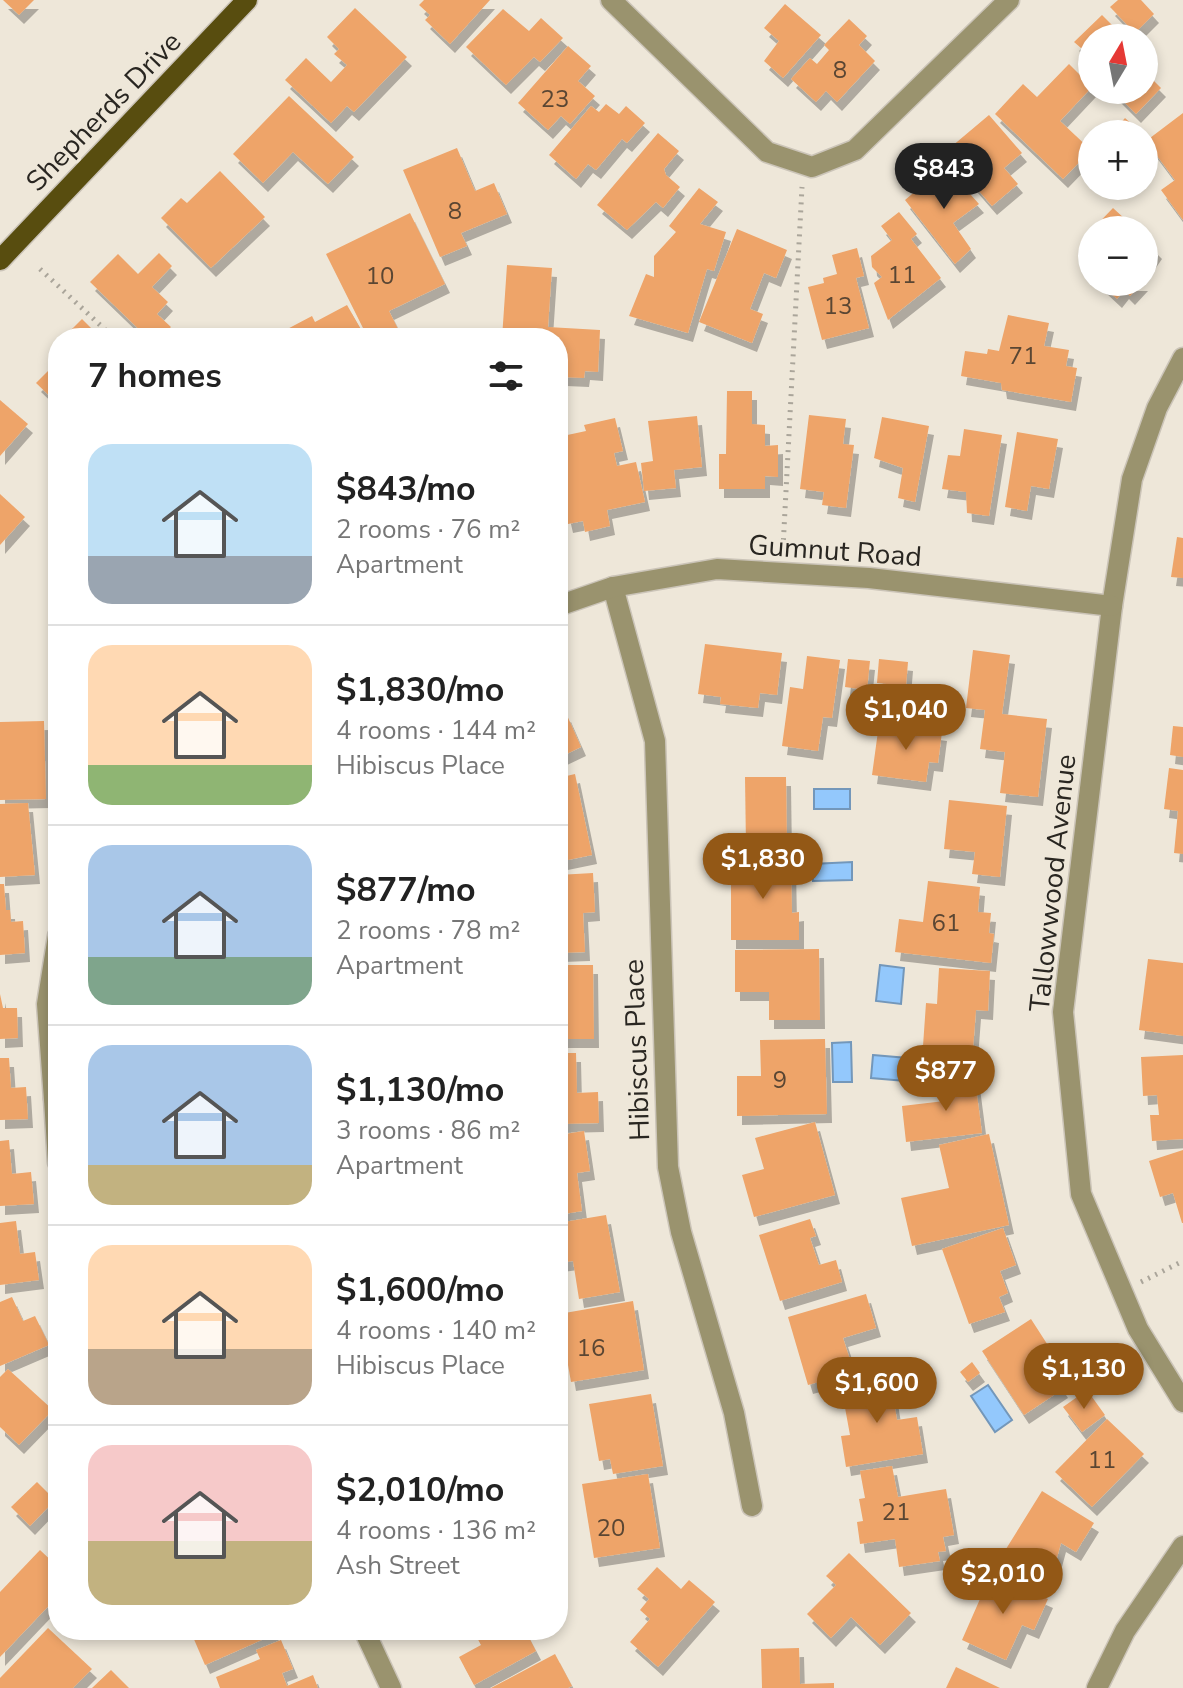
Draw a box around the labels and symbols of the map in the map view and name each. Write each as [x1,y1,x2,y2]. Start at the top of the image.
street label: Shepherds Drive [18,24,190,200]
north arrow [1078,24,1158,104]
house number: 8 [833,54,847,86]
house number: 23 [541,83,569,115]
pin: $843 [897,143,991,211]
house number: 8 [448,195,462,227]
house number: 11 [888,259,916,291]
house number: 10 [366,260,394,292]
house number: 13 [824,290,852,322]
house number: 71 [1009,340,1037,372]
street label: Gumnut Road [747,526,923,576]
pin: $1,040 [841,684,971,752]
street label: Tallowwood Avenue [1021,752,1085,1014]
pin: $1,830 [698,833,828,901]
house number: 61 [932,907,960,939]
street label: Hibiscus Place [615,958,659,1142]
pin: $877 [899,1045,993,1113]
house number: 9 [773,1064,787,1096]
house number: 16 [577,1332,605,1364]
pin: $1,130 [1019,1343,1149,1411]
pin: $1,600 [812,1357,942,1425]
house number: 11 [1088,1444,1116,1476]
house number: 21 [882,1496,910,1528]
house number: 20 [597,1512,625,1544]
pin: $2,010 [938,1548,1068,1616]

